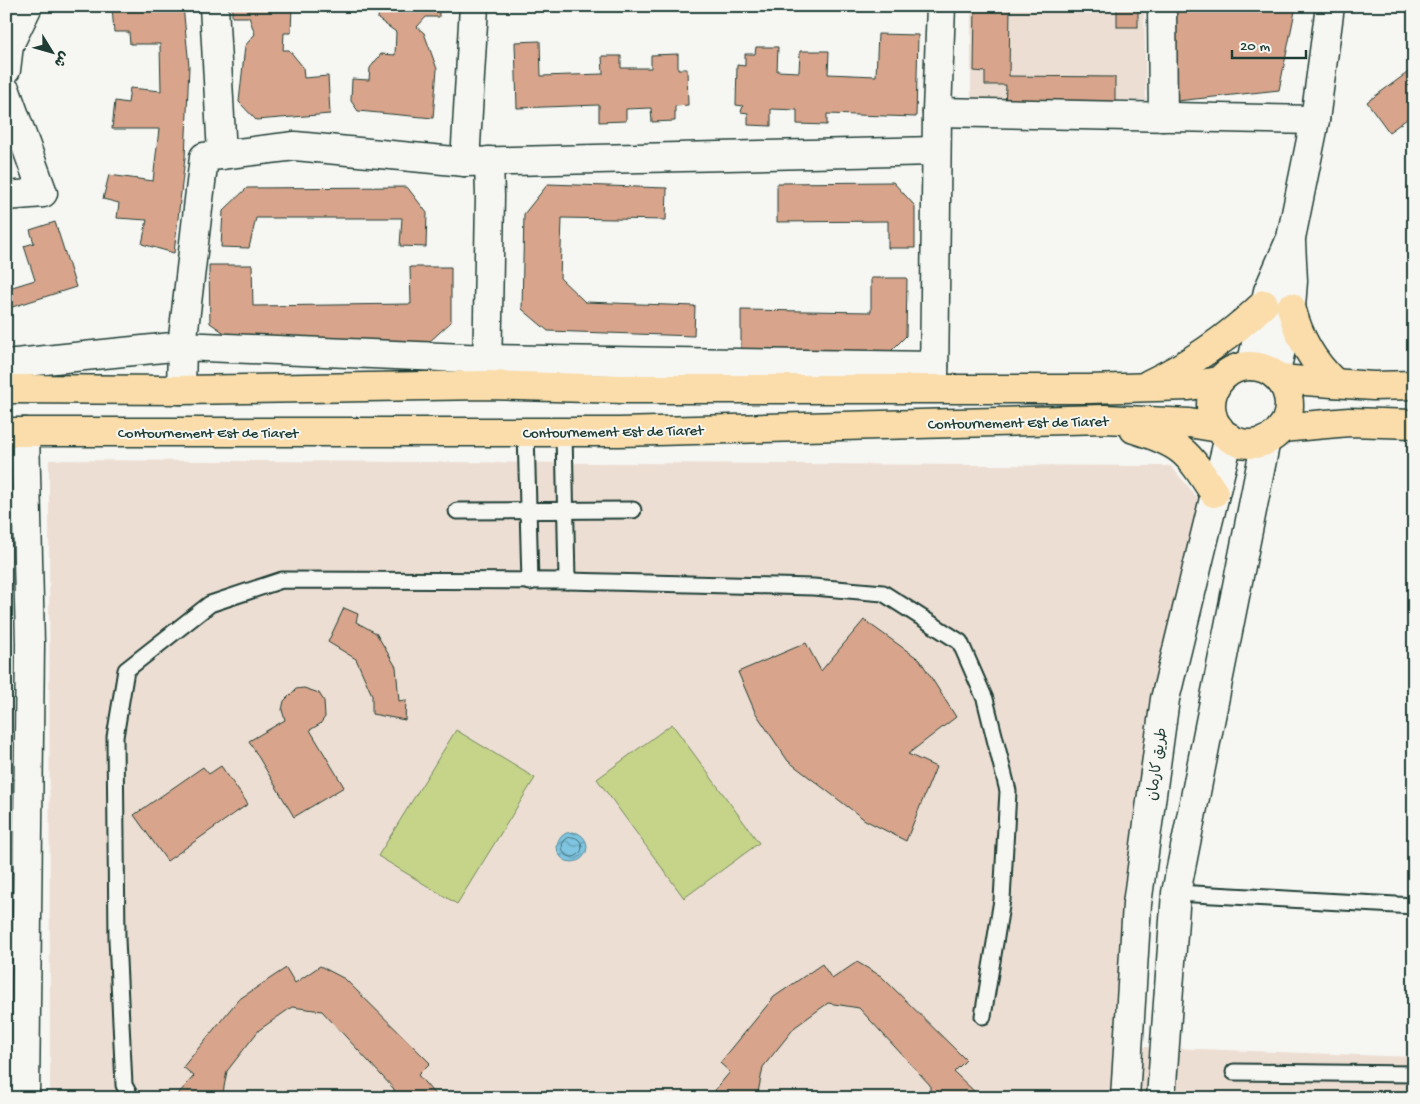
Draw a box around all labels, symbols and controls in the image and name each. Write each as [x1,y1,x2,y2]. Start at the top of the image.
north arrow [28,28,78,78]
scale bar [1232,28,1306,60]
text: 20 m [1240,38,1270,56]
text: ش [49,47,72,70]
street label: Contournement Est de Tiaret [928,413,1110,435]
street label: Contournement Est de Tiaret [523,422,705,444]
street label: Contournement Est de Tiaret [118,425,300,443]
street label: طريق كارمان [1144,727,1172,802]

